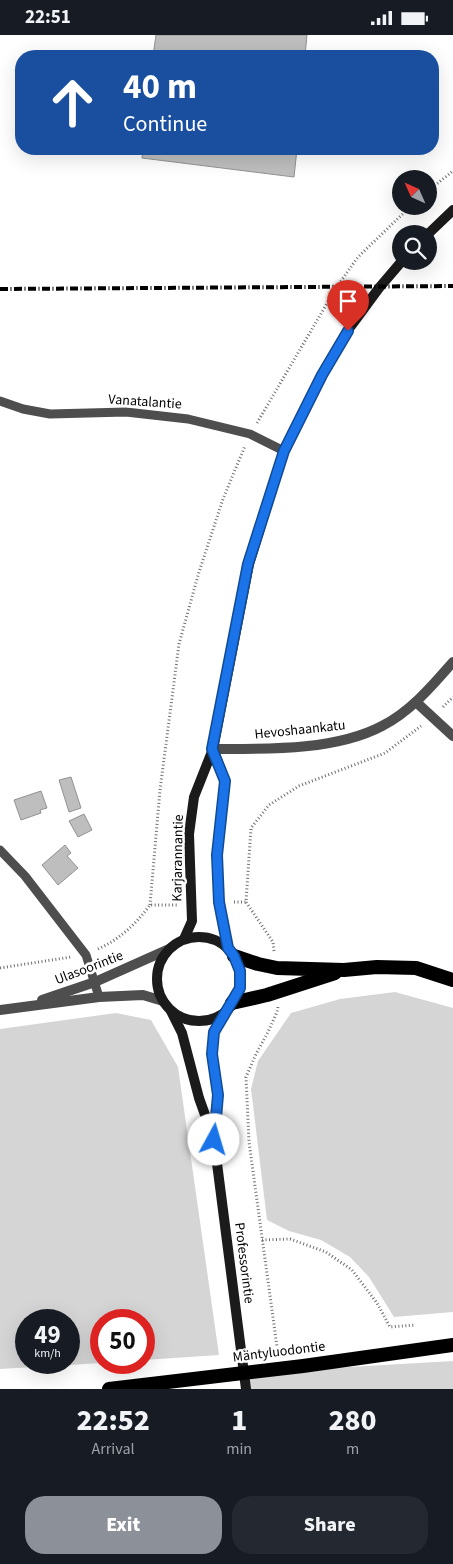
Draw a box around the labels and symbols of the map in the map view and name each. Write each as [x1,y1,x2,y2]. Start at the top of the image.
north arrow [392,170,438,215]
pin [327,280,369,331]
street label: Vanatalantie [108,389,182,415]
street label: Hevoshaankatu [253,715,347,745]
street label: Karjarannantie [167,814,189,902]
street label: Ulasoorintie [52,946,126,990]
position arrow [187,1113,239,1165]
street label: Professorintie [229,1221,259,1305]
speed limit sign: 50 [90,1309,155,1374]
street label: Mäntyluodontie [232,1336,326,1368]

